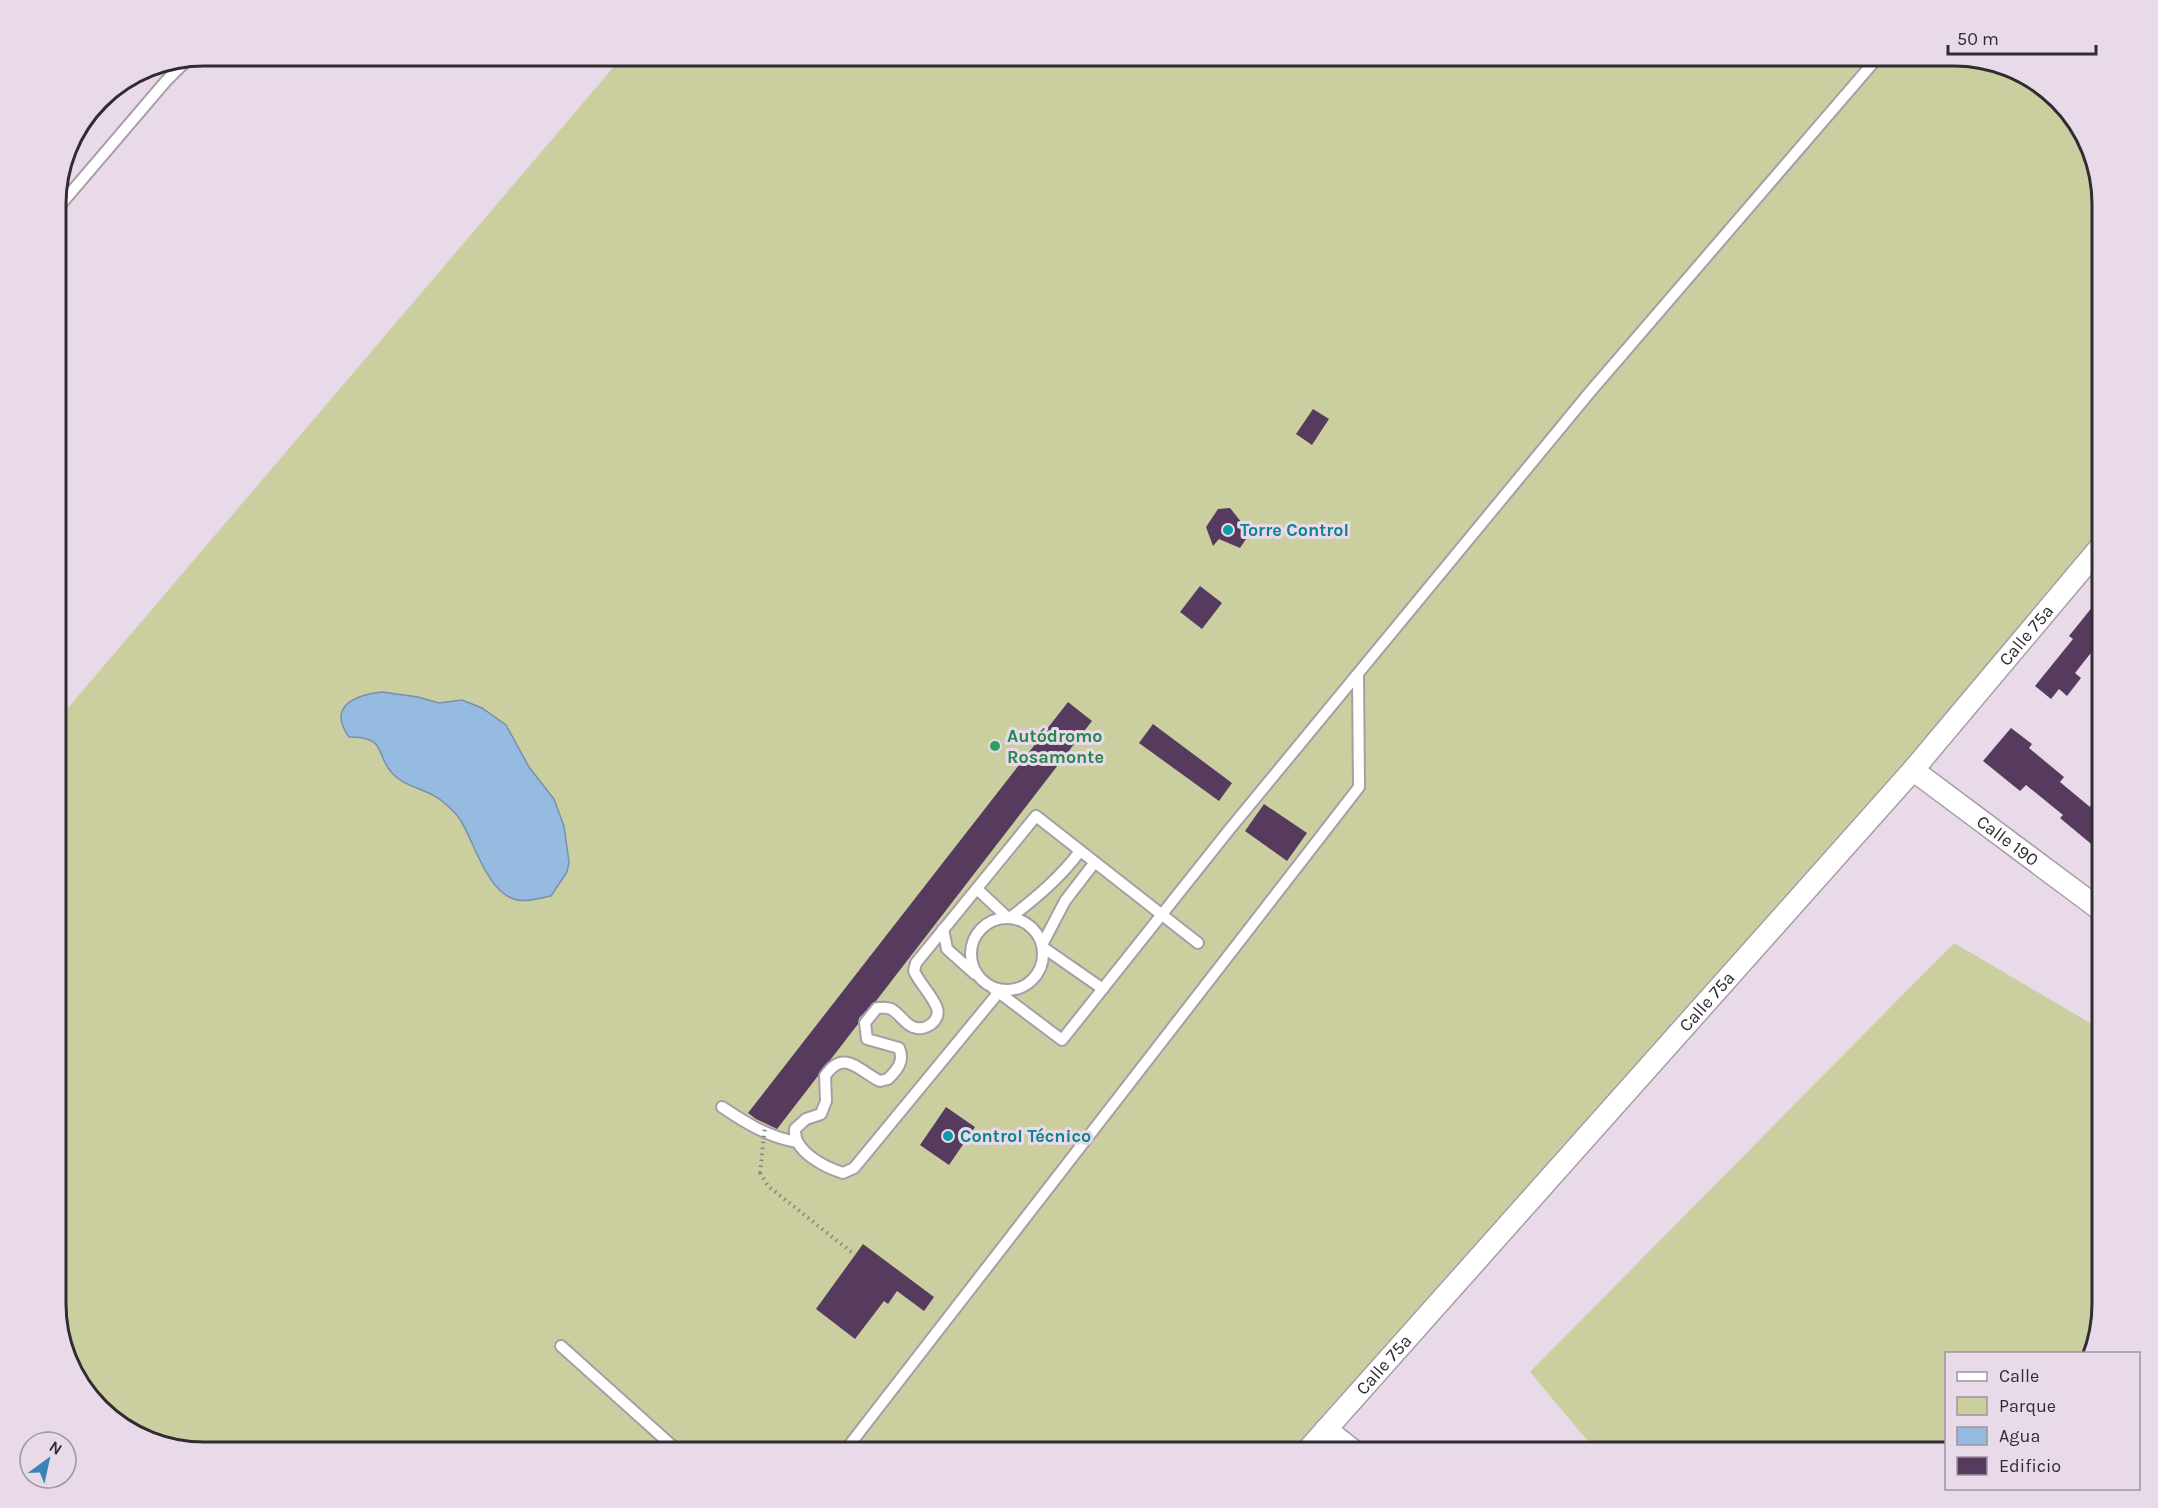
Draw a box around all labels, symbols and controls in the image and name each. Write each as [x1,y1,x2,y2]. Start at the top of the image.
scale bar [1948,18,2096,56]
text: 50 m [1957,28,1999,50]
place label: Torre Control [1240,519,1349,541]
marker: Torre Control [1221,523,1235,537]
street label: Calle 75a [1994,600,2058,670]
place label: Autódromo Rosamonte [1007,725,1104,768]
marker: Autódromo Rosamonte [988,739,1002,753]
street label: Calle 190 [1972,810,2043,871]
street label: Calle 75a [1674,967,1739,1036]
place label: Control Técnico [960,1125,1091,1147]
marker: Control Técnico [941,1129,955,1143]
street label: Calle 75a [1351,1330,1416,1399]
legend [1945,1352,2140,1490]
text: Calle [1999,1365,2039,1387]
text: Parque [1999,1395,2056,1417]
text: Agua [1999,1425,2040,1447]
north arrow [18,1430,78,1490]
text: N [46,1437,66,1459]
text: Edificio [1999,1455,2061,1477]

